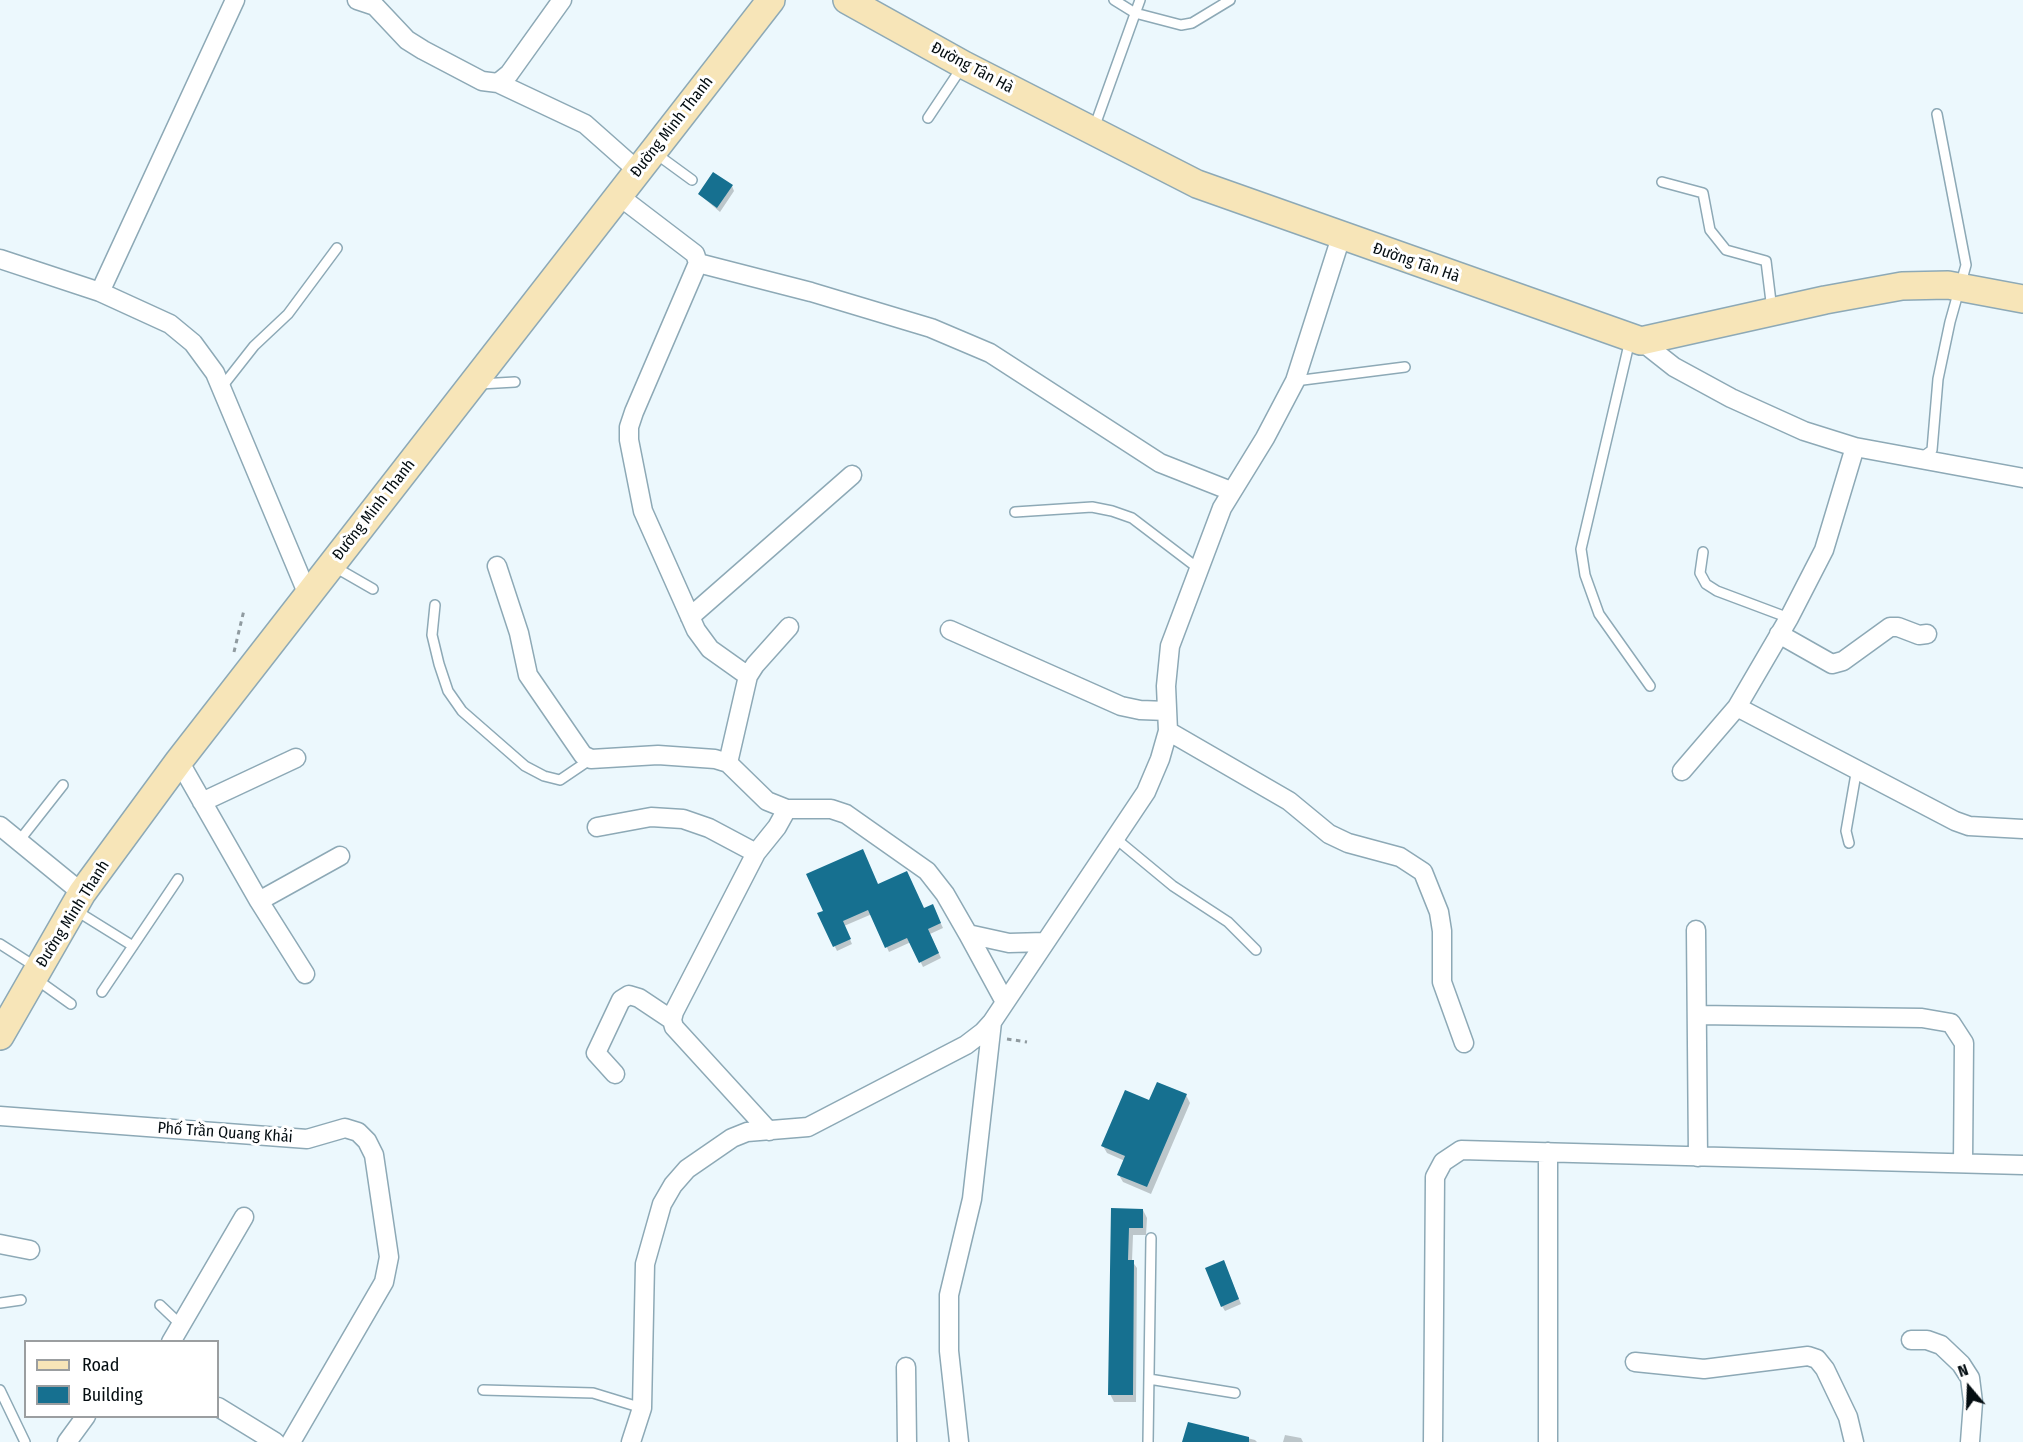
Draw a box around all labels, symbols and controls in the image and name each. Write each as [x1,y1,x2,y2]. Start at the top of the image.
street label: Đường Tân Hà [928,38,1016,98]
street label: Đường Minh Thanh [627,73,717,181]
street label: Đường Tân Hà [1370,239,1462,287]
street label: Đường Minh Thanh [329,456,419,564]
street label: Đường Minh Thanh [32,857,114,971]
street label: Phố Trần Quang Khải [157,1119,293,1147]
legend [24,1340,219,1418]
text: Road [82,1354,119,1376]
north arrow [1939,1358,1999,1418]
text: N [1955,1360,1971,1381]
text: Building [82,1384,143,1406]

